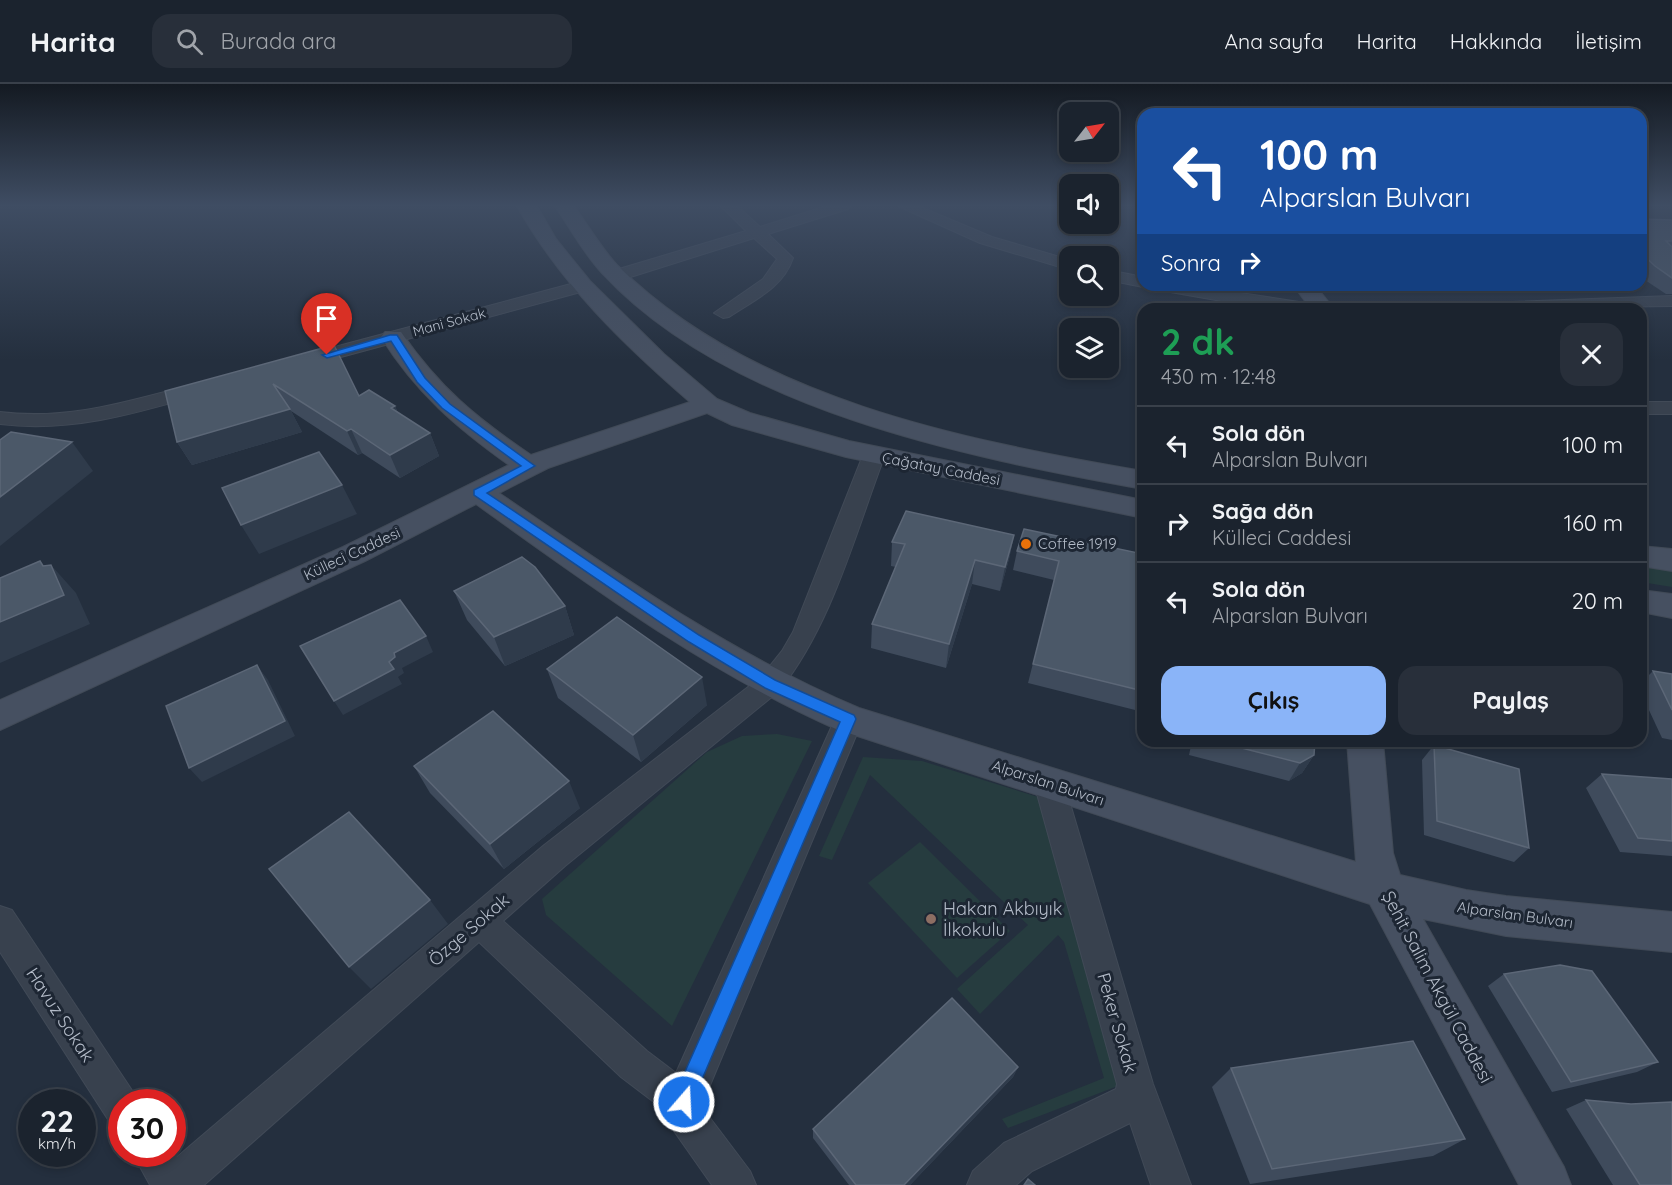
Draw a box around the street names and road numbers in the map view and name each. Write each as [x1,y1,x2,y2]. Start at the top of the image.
street label: Mani Sokak [411,304,487,340]
street label: Çağatay Caddesi [880,448,1002,489]
street label: Külleci Caddesi [300,523,403,584]
street label: Alparslan Bulvarı [990,755,1107,810]
street label: Şehit Salim Akgül Caddesi [1377,887,1498,1087]
street label: Özge Sokak [424,888,514,971]
street label: Alparslan Bulvarı [1456,897,1574,932]
street label: Havuz Sokak [21,963,99,1066]
street label: Peker Sokak [1092,970,1143,1076]

